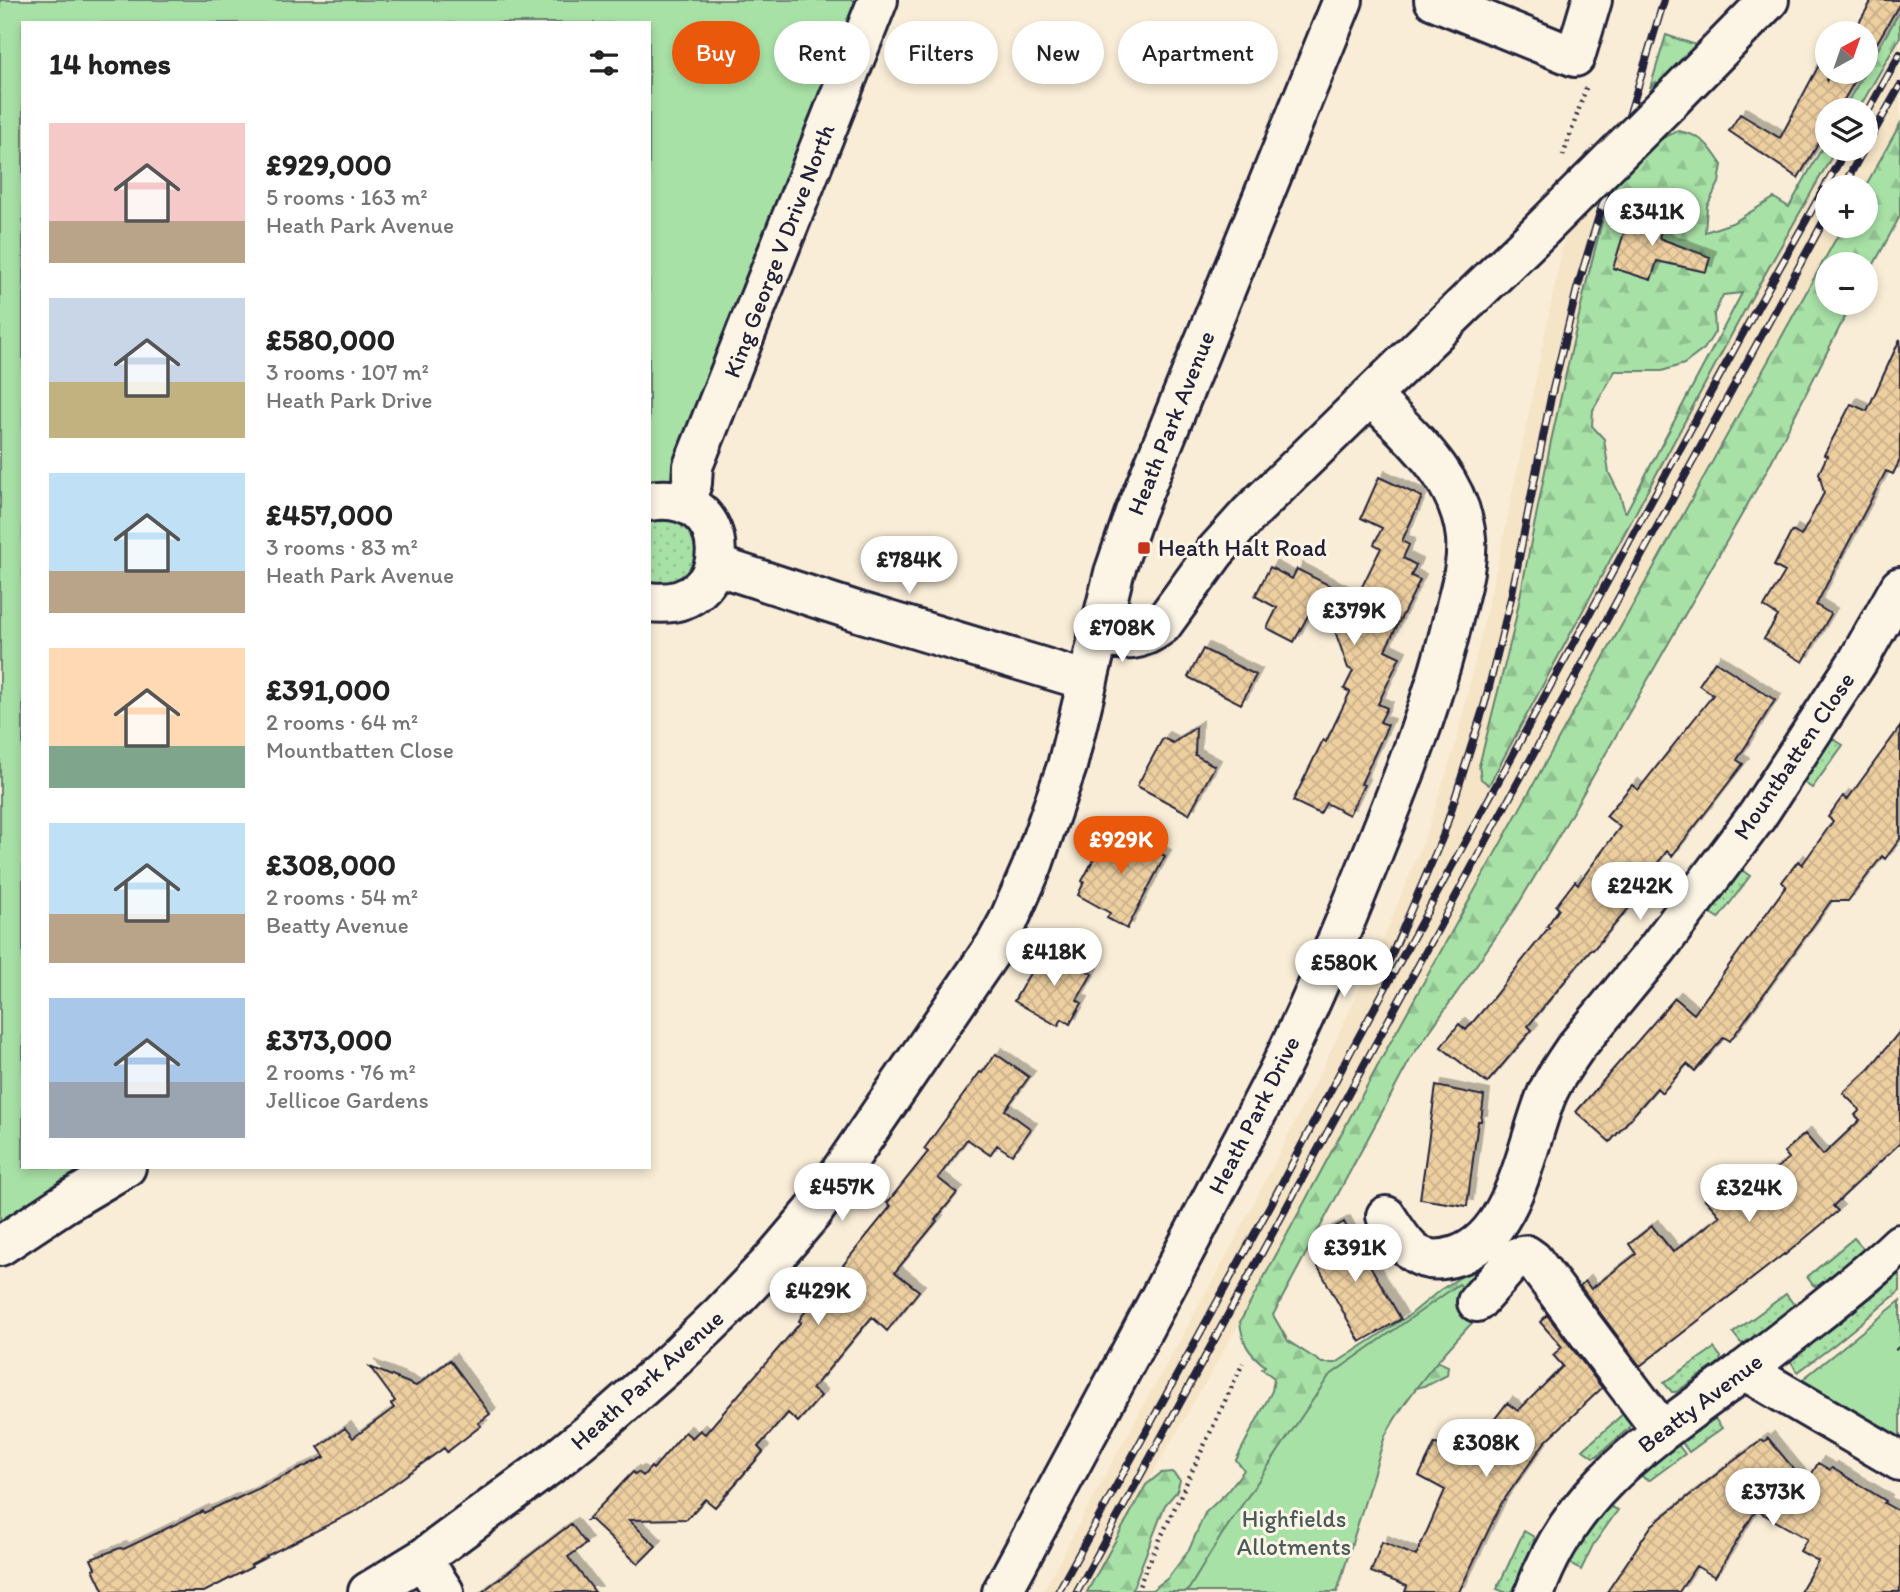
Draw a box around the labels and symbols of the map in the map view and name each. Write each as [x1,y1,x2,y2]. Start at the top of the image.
north arrow [1815,21,1878,84]
street label: King George V Drive North [717,120,840,382]
pin: £341K [1603,188,1701,248]
street label: Heath Park Avenue [1120,326,1221,519]
place label: Heath Halt Road [1158,533,1327,562]
pin: £784K [860,536,958,596]
marker: Heath Halt Road [1136,540,1152,556]
pin: £379K [1305,588,1403,647]
pin: £708K [1073,604,1171,664]
street label: Mountbatten Close [1727,666,1860,845]
pin: £929K [1072,816,1170,876]
pin: £242K [1591,862,1689,922]
pin: £418K [1005,928,1103,988]
pin: £580K [1295,940,1393,999]
street label: Heath Park Drive [1201,1031,1306,1199]
pin: £457K [793,1164,891,1223]
pin: £324K [1700,1164,1798,1224]
pin: £391K [1306,1224,1404,1284]
pin: £429K [769,1268,867,1327]
street label: Heath Park Avenue [564,1303,729,1456]
street label: Beatty Avenue [1632,1346,1768,1459]
pin: £308K [1437,1420,1535,1479]
pin: £373K [1724,1468,1822,1528]
park label: Highfields Allotments [1237,1504,1351,1561]

